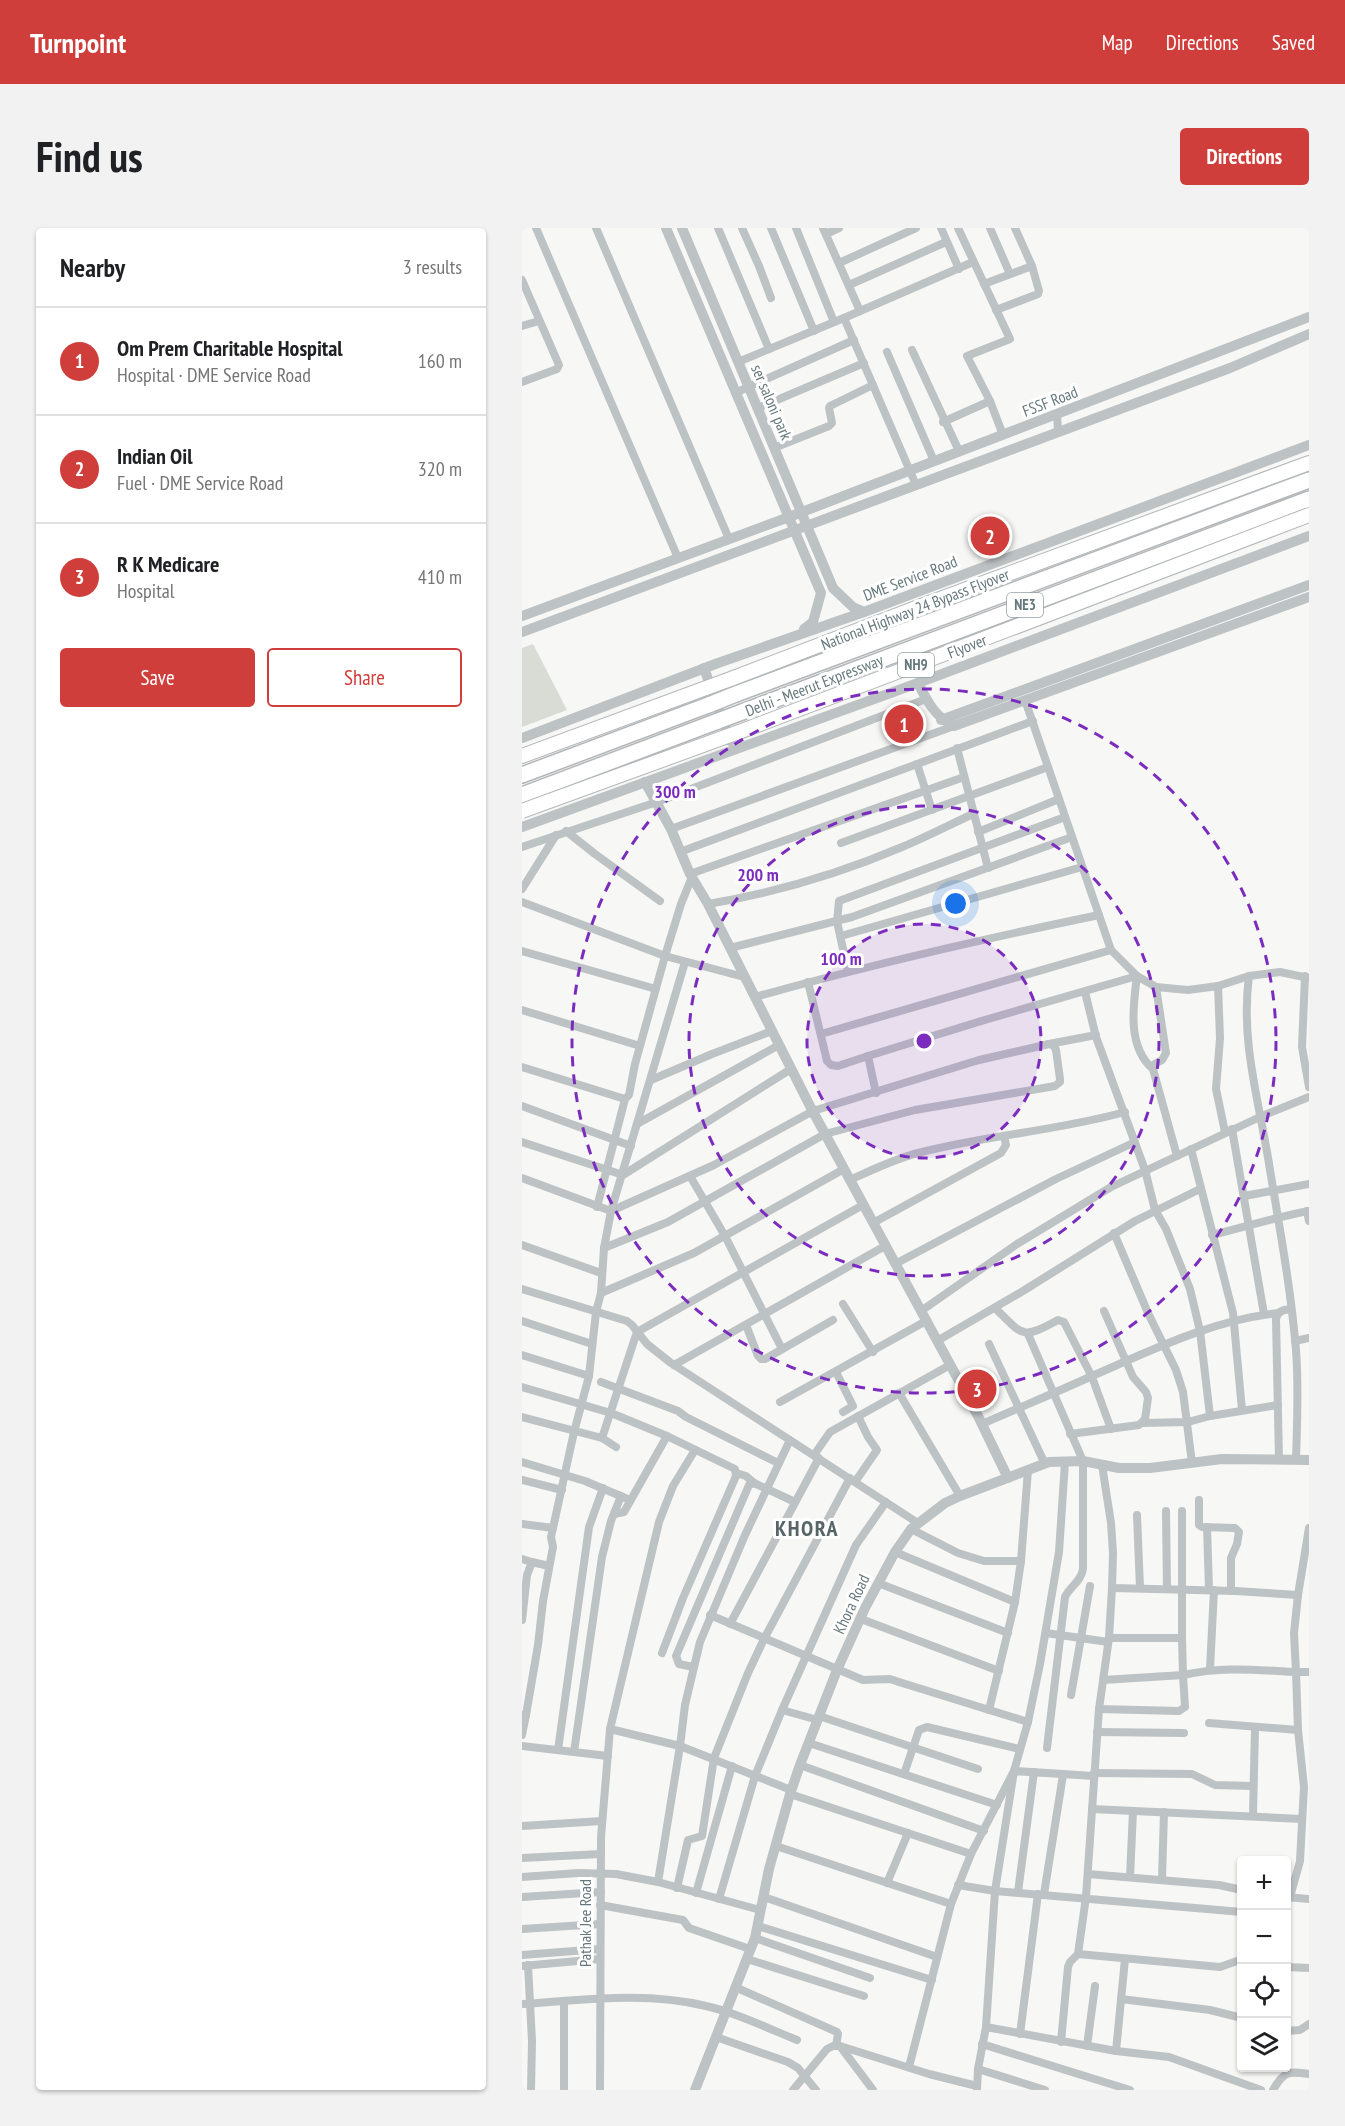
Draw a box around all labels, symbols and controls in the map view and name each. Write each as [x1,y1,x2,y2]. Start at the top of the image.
text: Turnpoint [30,24,126,61]
text: Map [1102,29,1133,56]
text: Directions [1166,29,1239,56]
text: Saved [1272,29,1315,56]
button: Directions [1180,128,1309,185]
text: Find us [36,129,143,184]
text: Nearby [60,251,125,284]
text: 3 results [403,254,462,280]
text: Om Prem Charitable Hospital [117,334,343,362]
text: 1 [75,348,84,374]
text: 160 m [418,348,462,374]
street label: ser saloni park [747,361,797,443]
text: Hospital · DME Service Road [117,362,311,388]
street label: FSSF Road [1020,381,1081,421]
text: Indian Oil [117,442,193,470]
text: 2 [75,456,84,482]
text: 320 m [418,456,462,482]
text: Fuel · DME Service Road [117,470,283,496]
pin: 2 [970,514,1010,558]
text: R K Medicare [117,550,219,578]
street label: DME Service Road [860,551,960,605]
text: 3 [75,564,84,590]
text: 410 m [418,564,462,590]
street label: National Highway 24 Bypass Flyover [818,564,1012,654]
text: Hospital [117,578,174,604]
road number: NE3 [1007,593,1043,617]
street label: Flyover [945,630,989,662]
button: Save [60,648,255,707]
button: Share [267,648,462,707]
street label: Delhi - Meerut Expressway [742,650,886,720]
road number: NH9 [898,653,934,677]
pin: 1 [884,702,923,746]
text: 300 m [654,780,696,803]
text: 200 m [737,863,779,886]
your location [941,889,970,918]
text: 100 m [820,947,862,970]
centre of rings [914,1031,934,1051]
pin: 3 [958,1366,996,1412]
district label: KHORA [775,1514,839,1542]
street label: Khora Road [829,1571,873,1637]
map controls [1237,1856,1291,2072]
button: + [1237,1856,1291,1910]
street label: Pathak Jee Road [575,1879,595,1967]
button: − [1237,1910,1291,1964]
button: locate [1237,1964,1291,2018]
button: layers [1237,2018,1291,2072]

